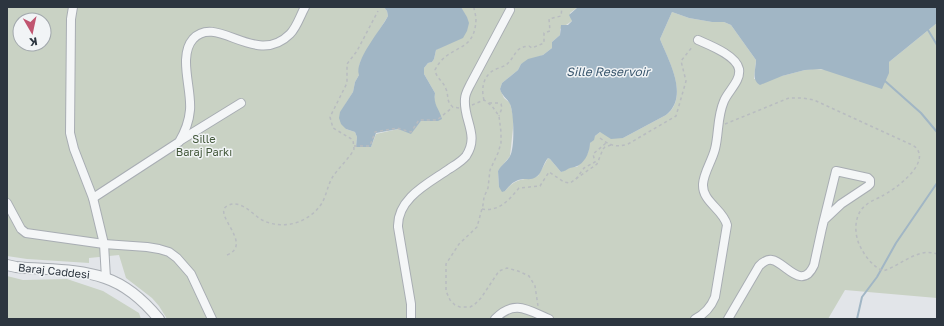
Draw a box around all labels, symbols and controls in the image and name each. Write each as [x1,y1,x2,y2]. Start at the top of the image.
north arrow [12,12,52,52]
text: K [29,35,39,49]
water label: Sille Reservoir [566,64,652,79]
park label: Sille Baraj Parkı [176,132,232,158]
street label: Baraj Caddesi [18,260,91,281]

